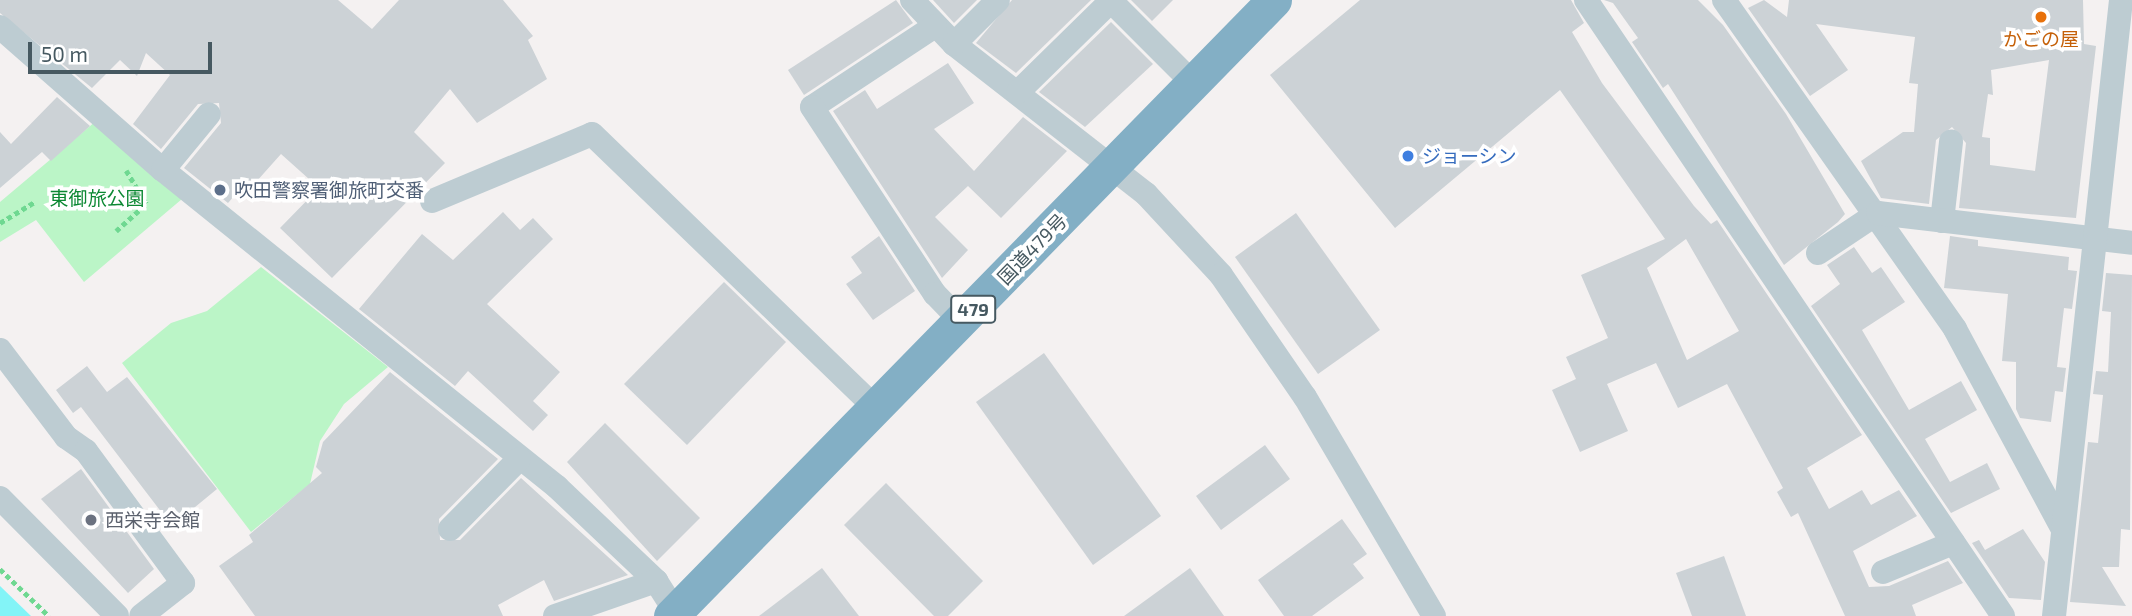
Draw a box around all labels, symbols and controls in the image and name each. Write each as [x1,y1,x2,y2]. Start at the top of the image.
marker: かごの屋 [2033,9,2049,25]
scale bar [32,28,215,72]
place label: かごの屋 [2003,28,2079,50]
text: 50 m [41,41,88,66]
place label: ジョーシン [1422,145,1517,167]
marker: ジョーシン [1400,148,1416,164]
place label: 吹田警察署御旅町交番 [234,179,424,201]
marker: 吹田警察署御旅町交番 [212,182,228,198]
park label: 東御旅公園 [50,187,144,209]
street label: 国道479号 [993,209,1071,289]
road number: 479 [948,295,998,324]
place label: 西栄寺会館 [105,509,200,531]
marker: 西栄寺会館 [83,512,99,528]

